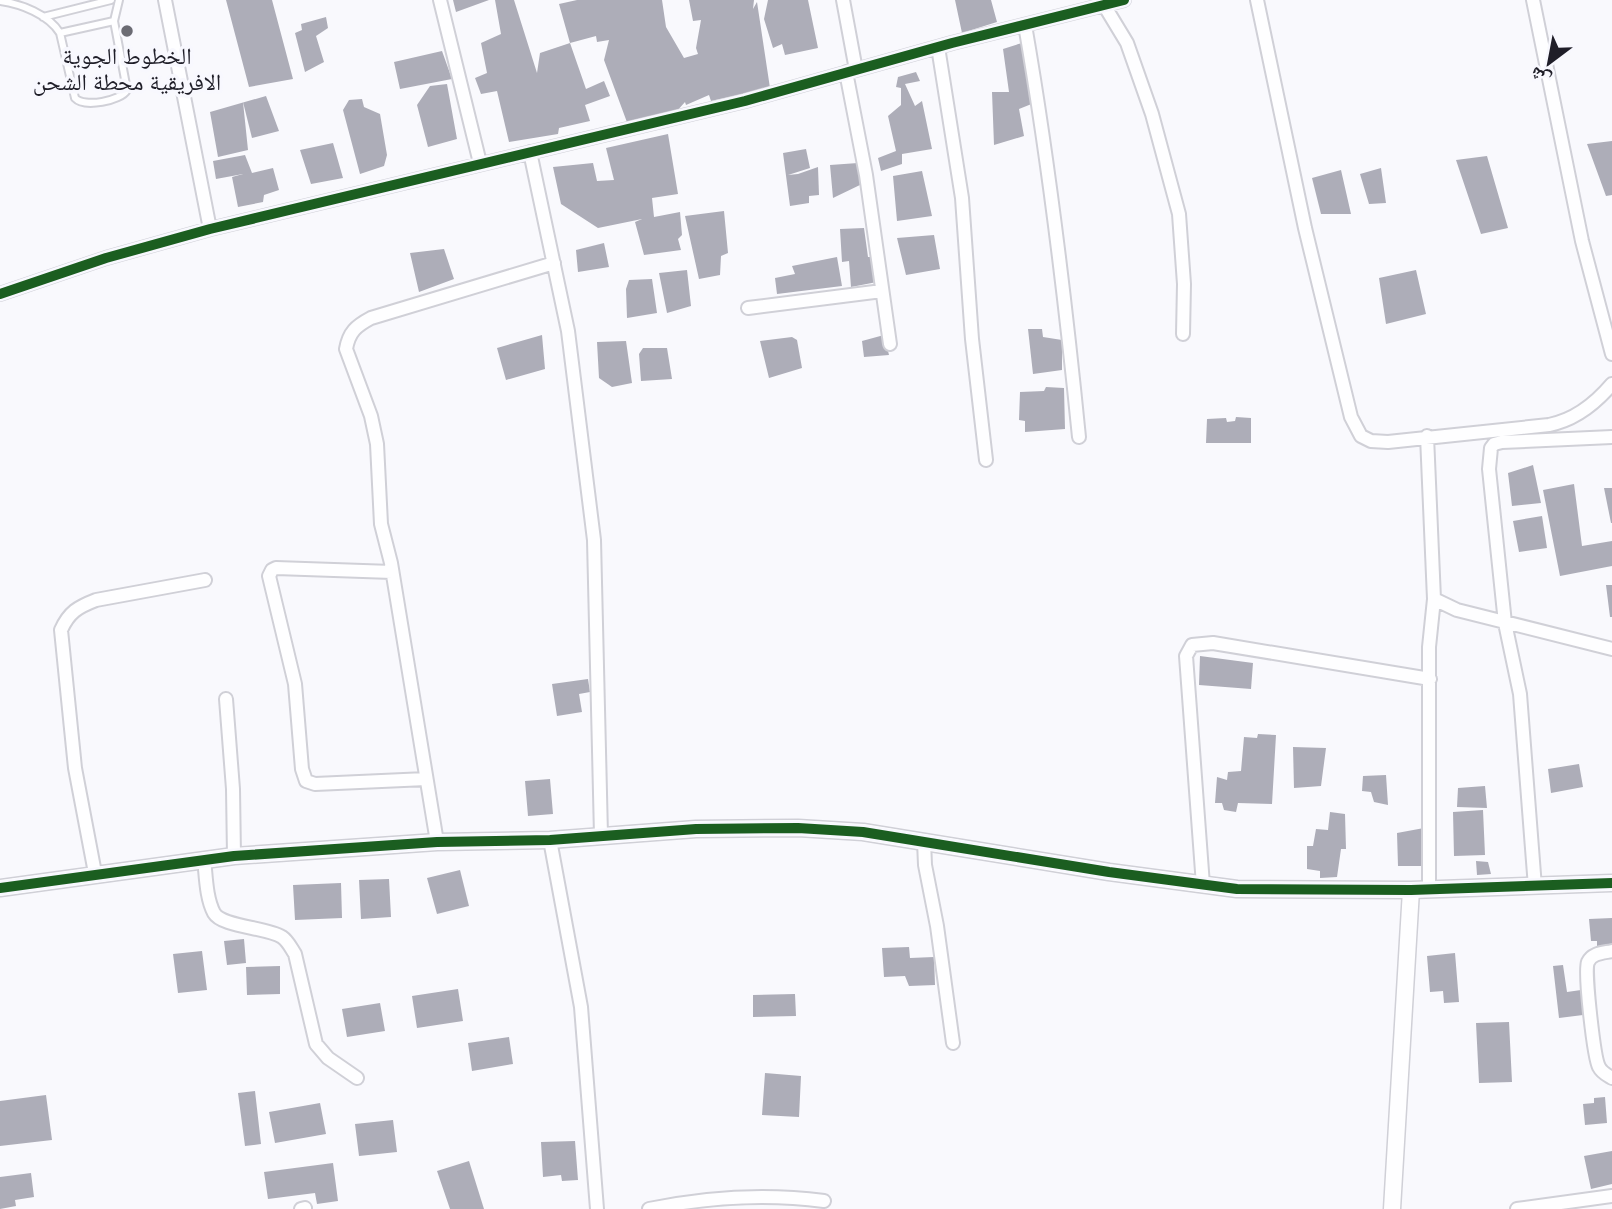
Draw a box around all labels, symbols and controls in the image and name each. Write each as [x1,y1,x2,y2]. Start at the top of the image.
marker: الخطوط الجوية الافريقية محطة الشحن [119,23,135,39]
north arrow [1514,28,1584,98]
place label: الخطوط الجوية الافريقية محطة الشحن [33,41,221,97]
text: ش [1525,61,1555,93]

